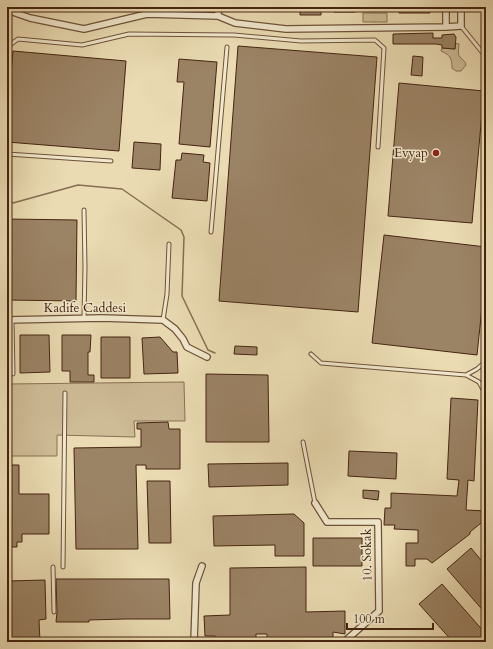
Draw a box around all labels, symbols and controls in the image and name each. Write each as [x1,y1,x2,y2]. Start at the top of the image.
place label: Evyap [394,144,428,162]
marker: Evyap [431,148,441,158]
street label: Kadife Caddesi [44,299,127,317]
street label: 10. Sokak [358,528,376,582]
scale bar [347,605,433,631]
text: 100 m [353,611,386,627]

